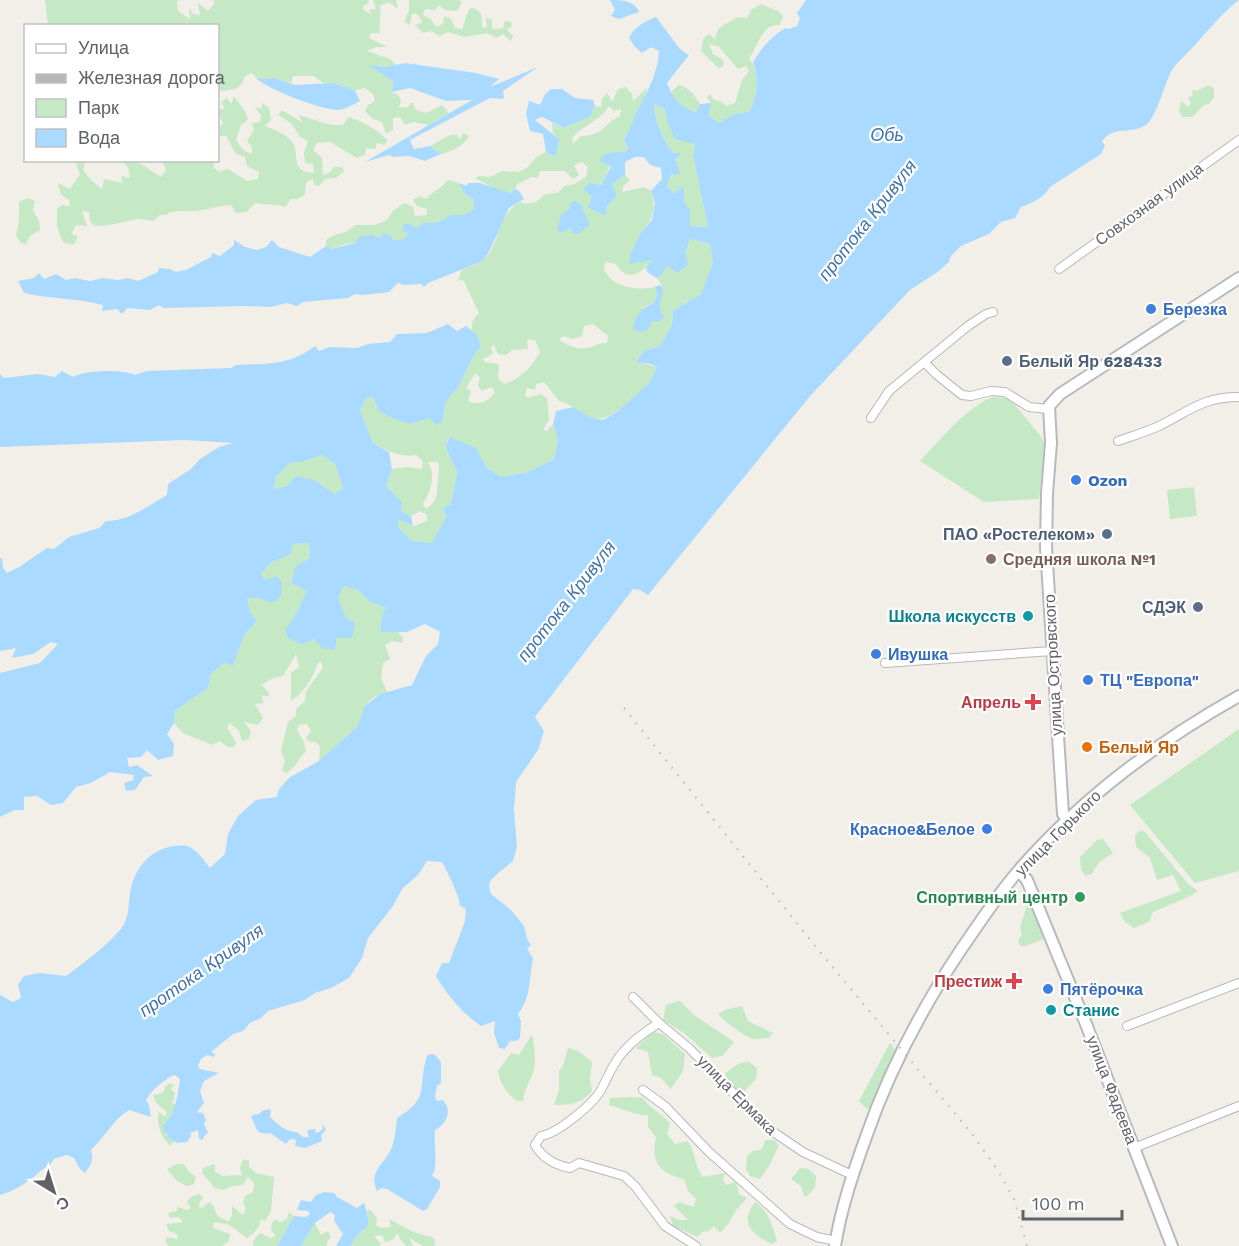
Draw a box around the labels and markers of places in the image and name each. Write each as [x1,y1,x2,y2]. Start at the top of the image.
place label: Березка [1163,300,1227,319]
marker: Березка [1144,302,1158,316]
place label: Белый Яр 628433 [1019,352,1162,371]
marker: Белый Яр 628433 [1000,354,1014,368]
place label: Ozon [1088,471,1127,490]
marker: Ozon [1069,473,1083,487]
place label: ПАО «Ростелеком» [943,525,1095,544]
marker: ПАО «Ростелеком» [1100,527,1114,541]
place label: Средняя школа №1 [1003,550,1156,569]
marker: Средняя школа №1 [984,552,998,566]
place label: СДЭК [1142,598,1186,617]
marker: СДЭК [1191,600,1205,614]
place label: Школа искусств [888,607,1016,626]
marker: Школа искусств [1021,609,1035,623]
place label: Ивушка [888,645,948,664]
marker: Ивушка [869,647,883,661]
place label: ТЦ "Европа" [1100,671,1199,690]
marker: ТЦ "Европа" [1081,673,1095,687]
place label: Апрель [961,693,1021,712]
marker: Апрель [1026,695,1040,709]
place label: Белый Яр [1099,738,1179,757]
marker: Белый Яр [1080,740,1094,754]
place label: Красное&Белое [850,820,975,839]
marker: Красное&Белое [980,822,994,836]
place label: Спортивный центр [916,888,1068,907]
marker: Спортивный центр [1073,890,1087,904]
place label: Престиж [934,972,1003,991]
marker: Престиж [1007,974,1021,988]
place label: Пятёрочка [1060,980,1143,999]
marker: Пятёрочка [1041,982,1055,996]
place label: Станис [1063,1001,1120,1020]
marker: Станис [1044,1003,1058,1017]

